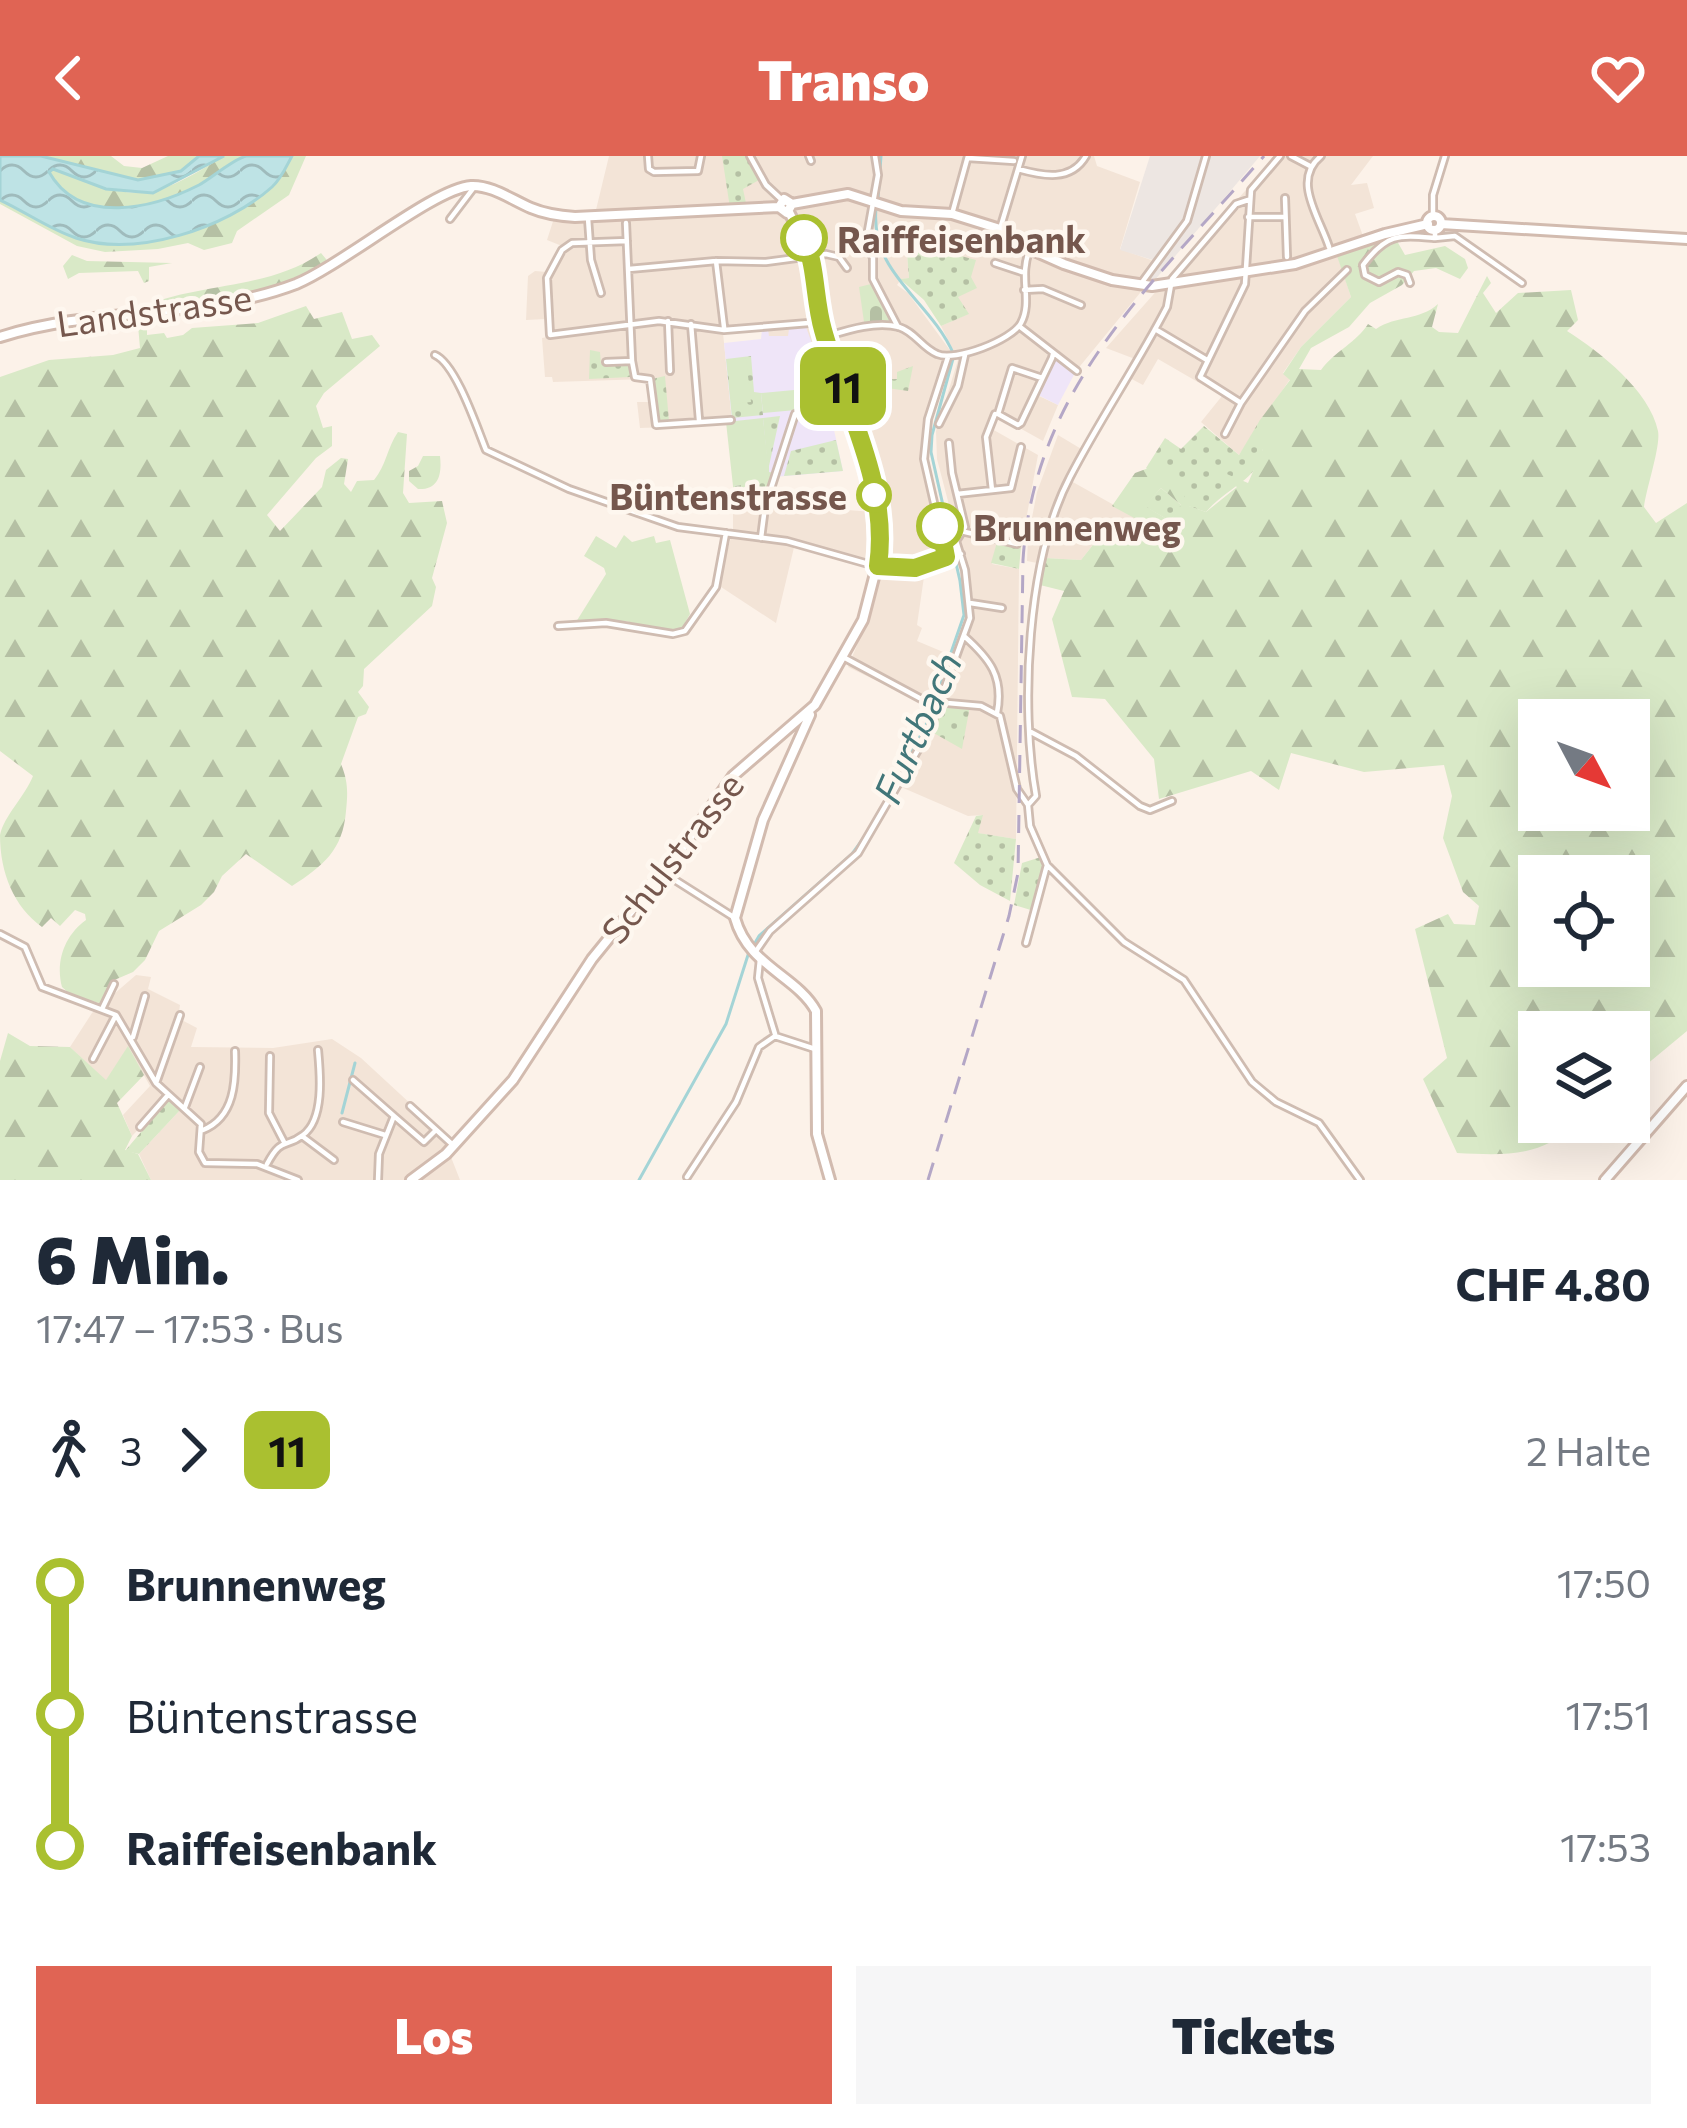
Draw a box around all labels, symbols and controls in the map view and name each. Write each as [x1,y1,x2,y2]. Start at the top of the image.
icon: back [36,45,102,111]
text: Transo [758,45,929,111]
icon: heart [1585,45,1651,111]
marker: Raiffeisenbank [782,216,826,260]
place label: Raiffeisenbank [837,216,1086,260]
street label: Landstrasse [54,274,254,344]
line badge: 11 [789,347,897,425]
text: 11 [824,360,862,412]
place label: Büntenstrasse [609,473,847,517]
marker: Büntenstrasse [858,479,890,511]
marker: Brunnenweg [918,504,962,548]
place label: Brunnenweg [973,504,1181,548]
water label: Furtbach [861,644,971,810]
north arrow [1518,699,1650,831]
map controls [1518,699,1650,1143]
street label: Schulstrasse [591,763,751,951]
button: locate [1518,855,1650,987]
button: layers [1518,1011,1650,1143]
text: 6 Min. [36,1217,229,1298]
text: CHF 4.80 [1455,1255,1651,1310]
text: 17:47 – 17:53 · Bus [36,1303,344,1351]
icon: walk [36,1417,102,1483]
icon: forward [160,1417,226,1483]
text: 11 [268,1424,306,1476]
text: 3 [120,1426,142,1474]
text: 2 Halte [1526,1426,1651,1474]
text: Brunnenweg [126,1555,386,1610]
text: 17:50 [1557,1558,1651,1606]
text: Büntenstrasse [126,1687,418,1742]
text: 17:51 [1565,1690,1651,1738]
text: Raiffeisenbank [126,1819,437,1874]
text: 17:53 [1560,1822,1651,1870]
button: Los [36,1966,832,2104]
button: Tickets [856,1966,1651,2104]

